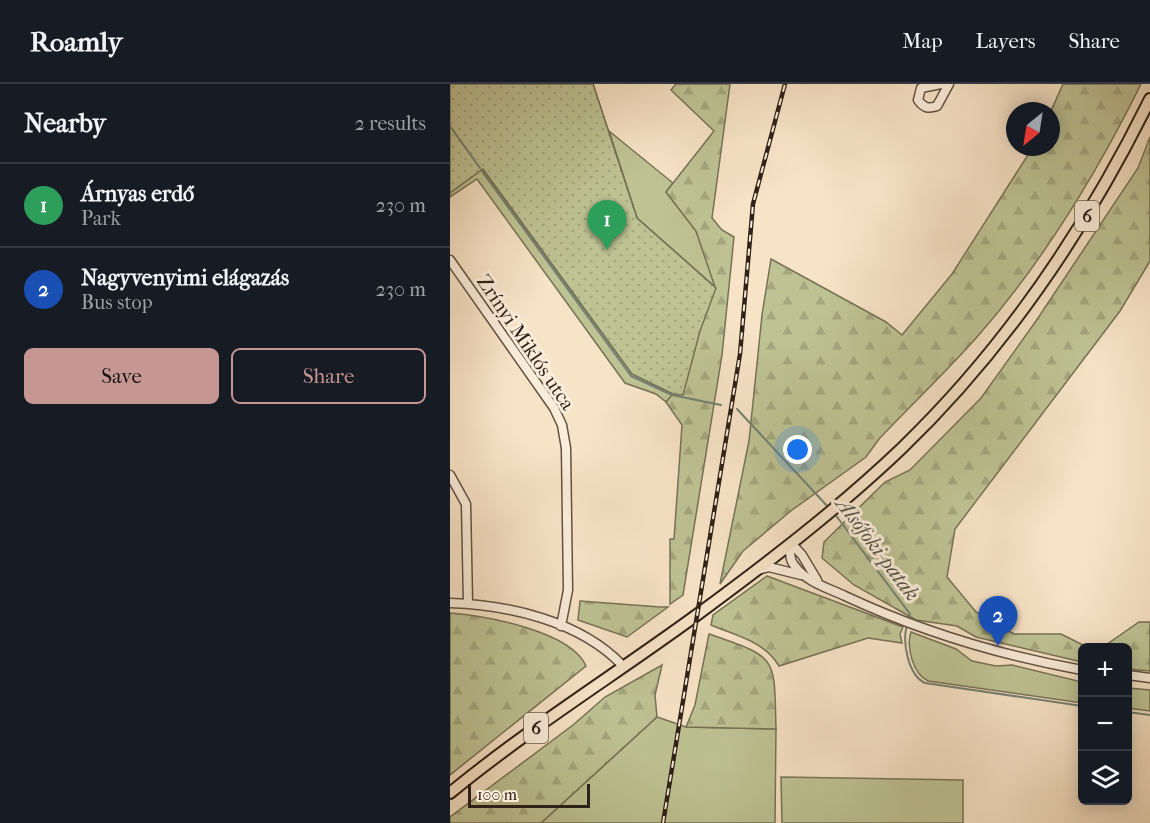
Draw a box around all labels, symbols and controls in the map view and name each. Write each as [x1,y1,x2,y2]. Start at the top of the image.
text: Roamly [30,25,122,58]
text: Map [902,29,943,53]
text: Layers [976,29,1035,53]
text: Share [1068,29,1120,53]
north arrow [1006,102,1060,156]
text: Nearby [24,108,106,139]
text: 2 results [355,112,426,135]
text: Árnyas erdő [81,181,194,207]
text: 1 [40,194,47,217]
text: 230 m [376,194,426,217]
pin: 1 [588,200,626,250]
road number: 6 [1075,201,1099,231]
text: Park [81,207,121,230]
text: Nagyvenyimi elágazás [81,265,289,291]
street label: Zrínyi Miklós utca [472,270,580,415]
text: 2 [38,278,49,301]
text: 230 m [376,278,426,301]
text: Bus stop [81,291,153,314]
button: Save [24,348,219,404]
button: Share [231,348,426,404]
your location [783,435,812,464]
water label: Alsófoki-patak [830,490,925,605]
pin: 2 [978,596,1018,646]
map controls [1078,643,1132,805]
button: + [1078,643,1132,697]
button: − [1078,697,1132,751]
road number: 6 [524,713,548,743]
button: layers [1078,751,1132,805]
scale bar [468,781,590,808]
text: 100 m [477,785,517,804]

